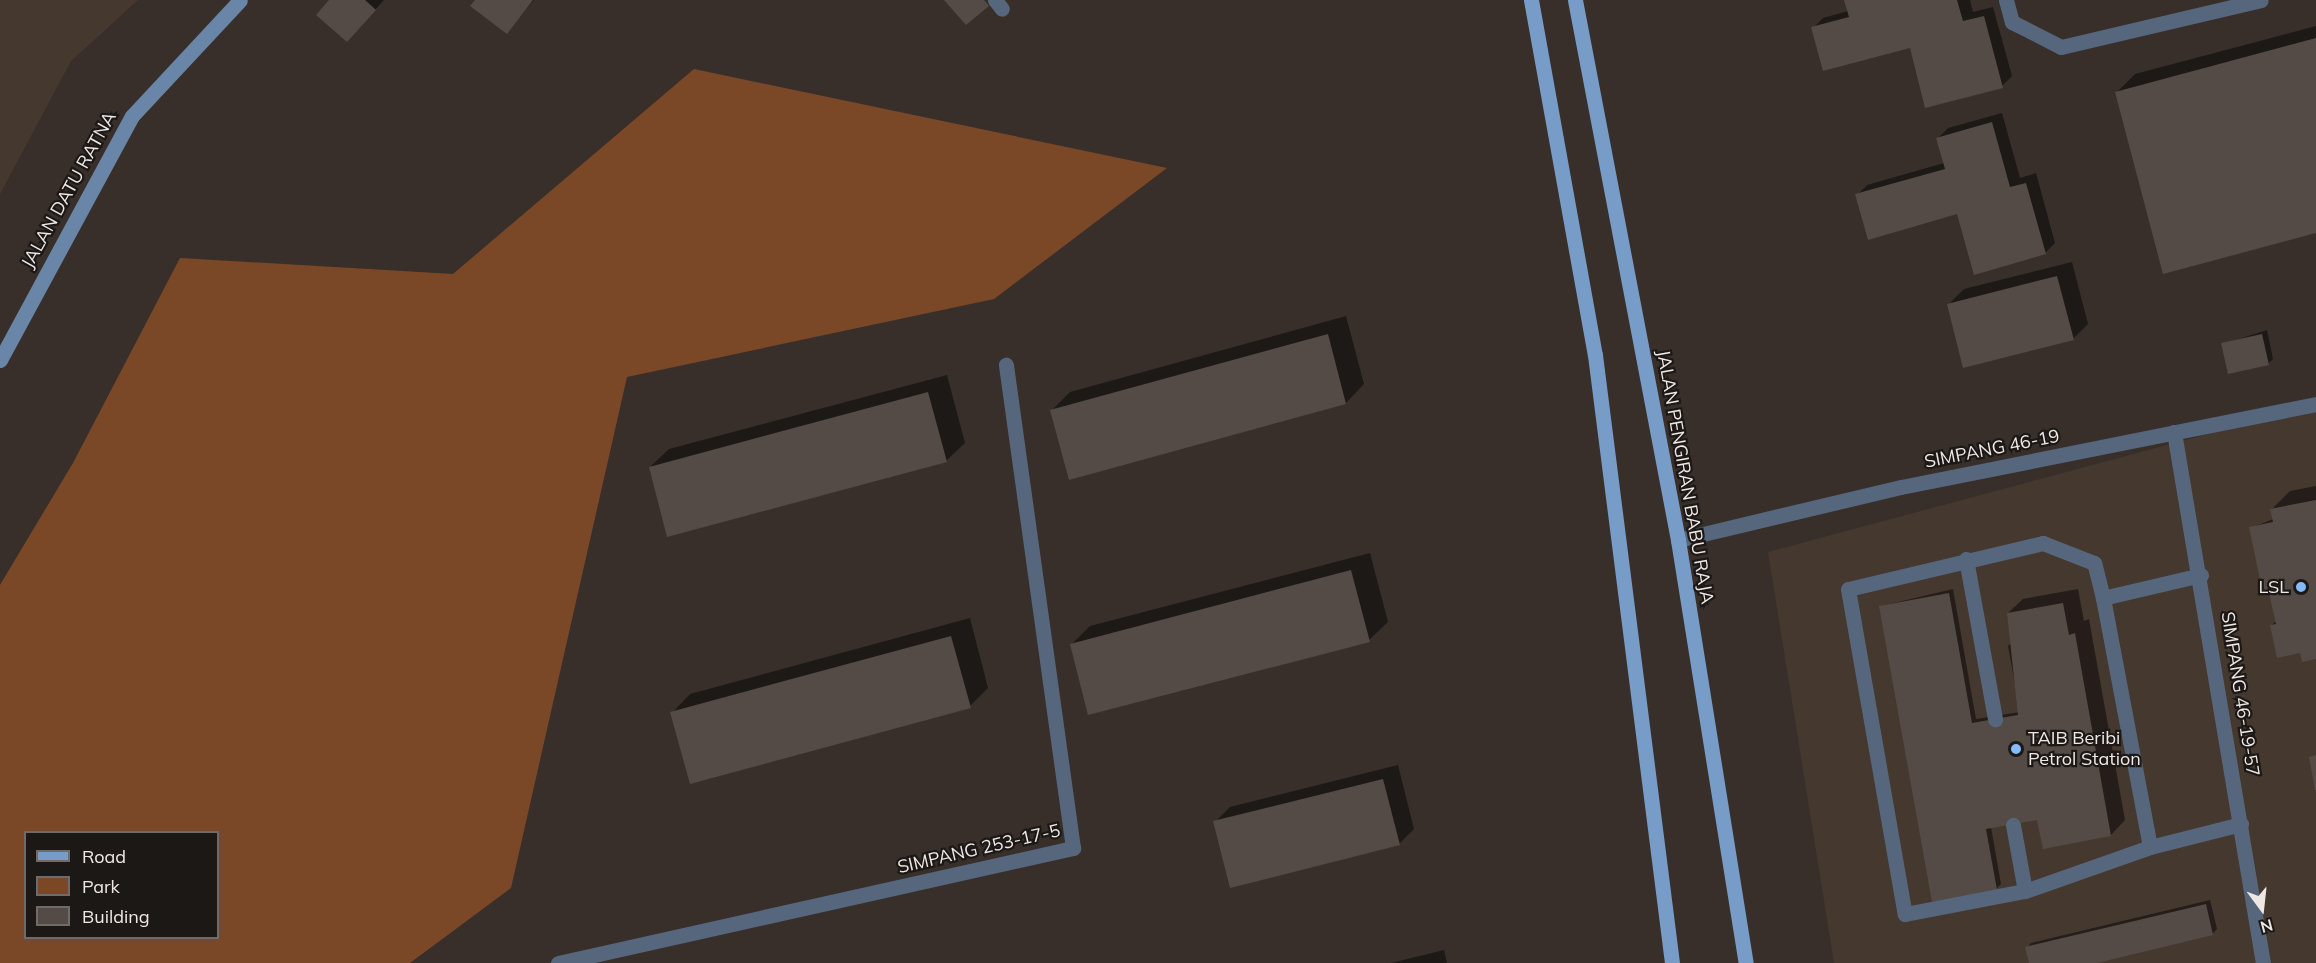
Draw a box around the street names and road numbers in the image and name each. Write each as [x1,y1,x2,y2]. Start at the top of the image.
street label: JALAN DATU RATNA [17,108,121,272]
street label: JALAN PENGIRAN BABU RAJA [1652,348,1718,606]
street label: SIMPANG 46-19 [1923,425,2061,473]
street label: SIMPANG 46-19-57 [2216,610,2264,778]
street label: SIMPANG 253-17-5 [895,820,1063,878]

